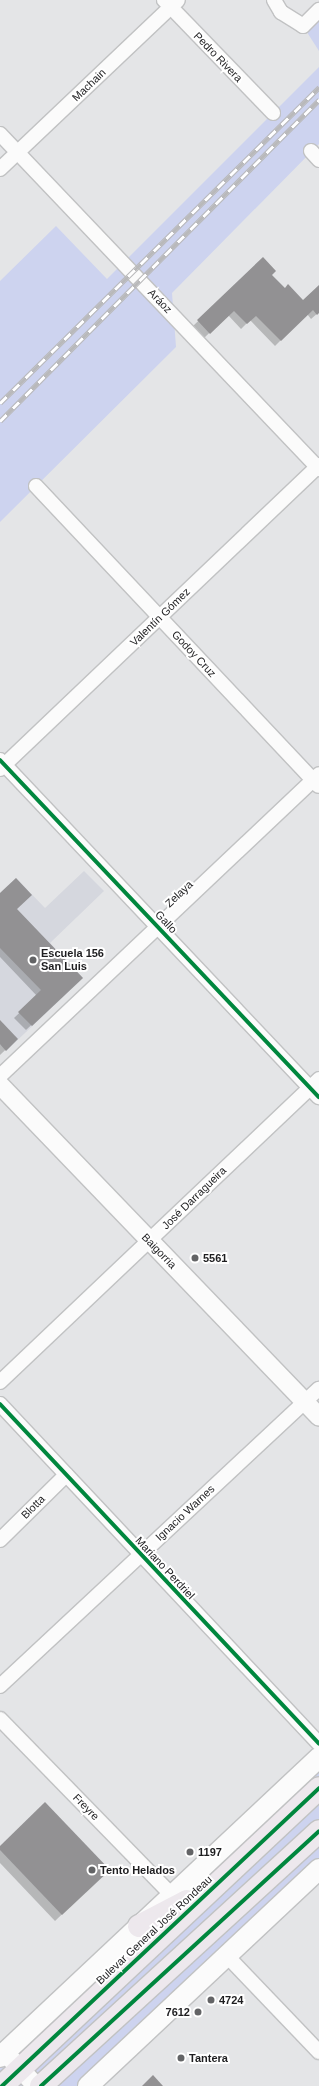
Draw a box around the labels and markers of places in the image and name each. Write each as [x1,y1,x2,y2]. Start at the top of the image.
place label: Escuela 156 San Luis [41,947,104,973]
marker: Escuela 156 San Luis [28,955,38,965]
place label: 5561 [203,1251,227,1265]
marker: 5561 [190,1253,200,1263]
place label: 1197 [198,1845,222,1859]
marker: 1197 [185,1847,195,1857]
place label: Tento Helados [100,1863,175,1877]
marker: Tento Helados [87,1865,97,1875]
place label: 4724 [219,1993,243,2007]
marker: 4724 [206,1995,216,2005]
place label: 7612 [166,2005,190,2019]
marker: 7612 [193,2007,203,2017]
place label: Tantera [189,2051,228,2065]
marker: Tantera [176,2053,186,2063]

